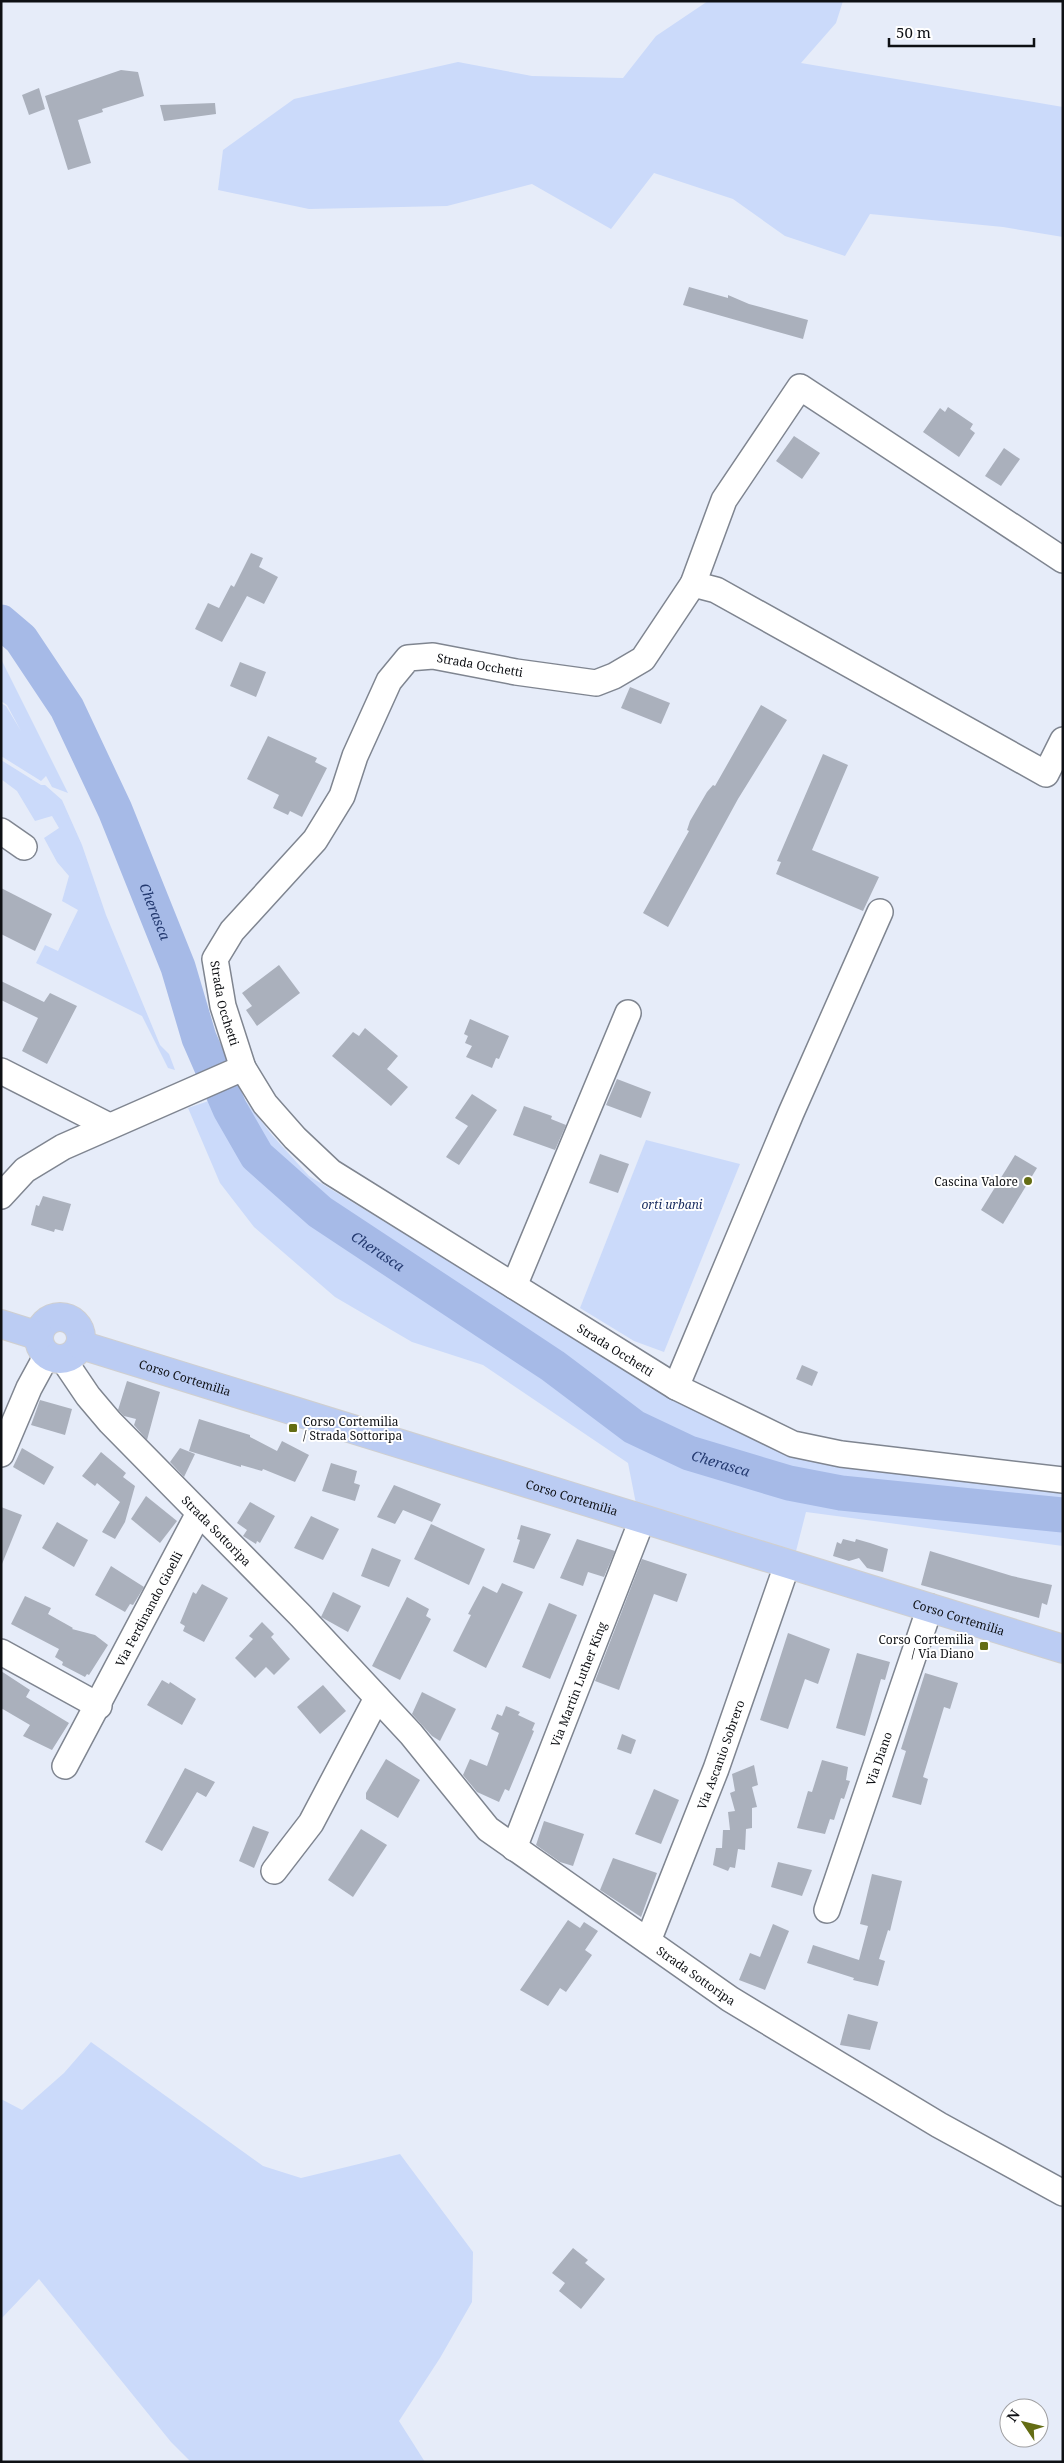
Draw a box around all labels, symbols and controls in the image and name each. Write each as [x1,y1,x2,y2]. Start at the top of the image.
scale bar [889,15,1034,47]
text: 50 m [896,22,931,42]
street label: Strada Occhetti [436,649,525,681]
water label: Cherasca [136,880,176,943]
street label: Strada Occhetti [207,959,244,1048]
place label: Cascina Valore [934,1173,1018,1190]
marker: Cascina Valore [1022,1175,1034,1187]
park label: orti urbani [641,1196,703,1213]
water label: Cherasca [348,1226,409,1275]
street label: Strada Occhetti [574,1319,657,1380]
street label: Corso Cortemilia [137,1355,234,1400]
place label: Corso Cortemilia / Strada Sottoripa [303,1413,402,1444]
marker: Corso Cortemilia / Strada Sottoripa [287,1422,299,1434]
water label: Cherasca [690,1445,753,1481]
street label: Corso Cortemilia [524,1475,620,1519]
street label: Strada Sottoripa [178,1492,256,1570]
street label: Via Ferdinando Gioelli [111,1548,186,1669]
street label: Corso Cortemilia [911,1595,1007,1639]
street label: Via Martin Luther King [546,1618,610,1749]
place label: Corso Cortemilia / Via Diano [879,1631,974,1662]
marker: Corso Cortemilia / Via Diano [978,1640,990,1652]
street label: Via Ascanio Sobrero [692,1697,748,1812]
street label: Via Diano [861,1729,896,1788]
street label: Strada Sottoripa [653,1942,739,2009]
north arrow [999,2398,1049,2448]
text: N [1002,2405,1024,2425]

